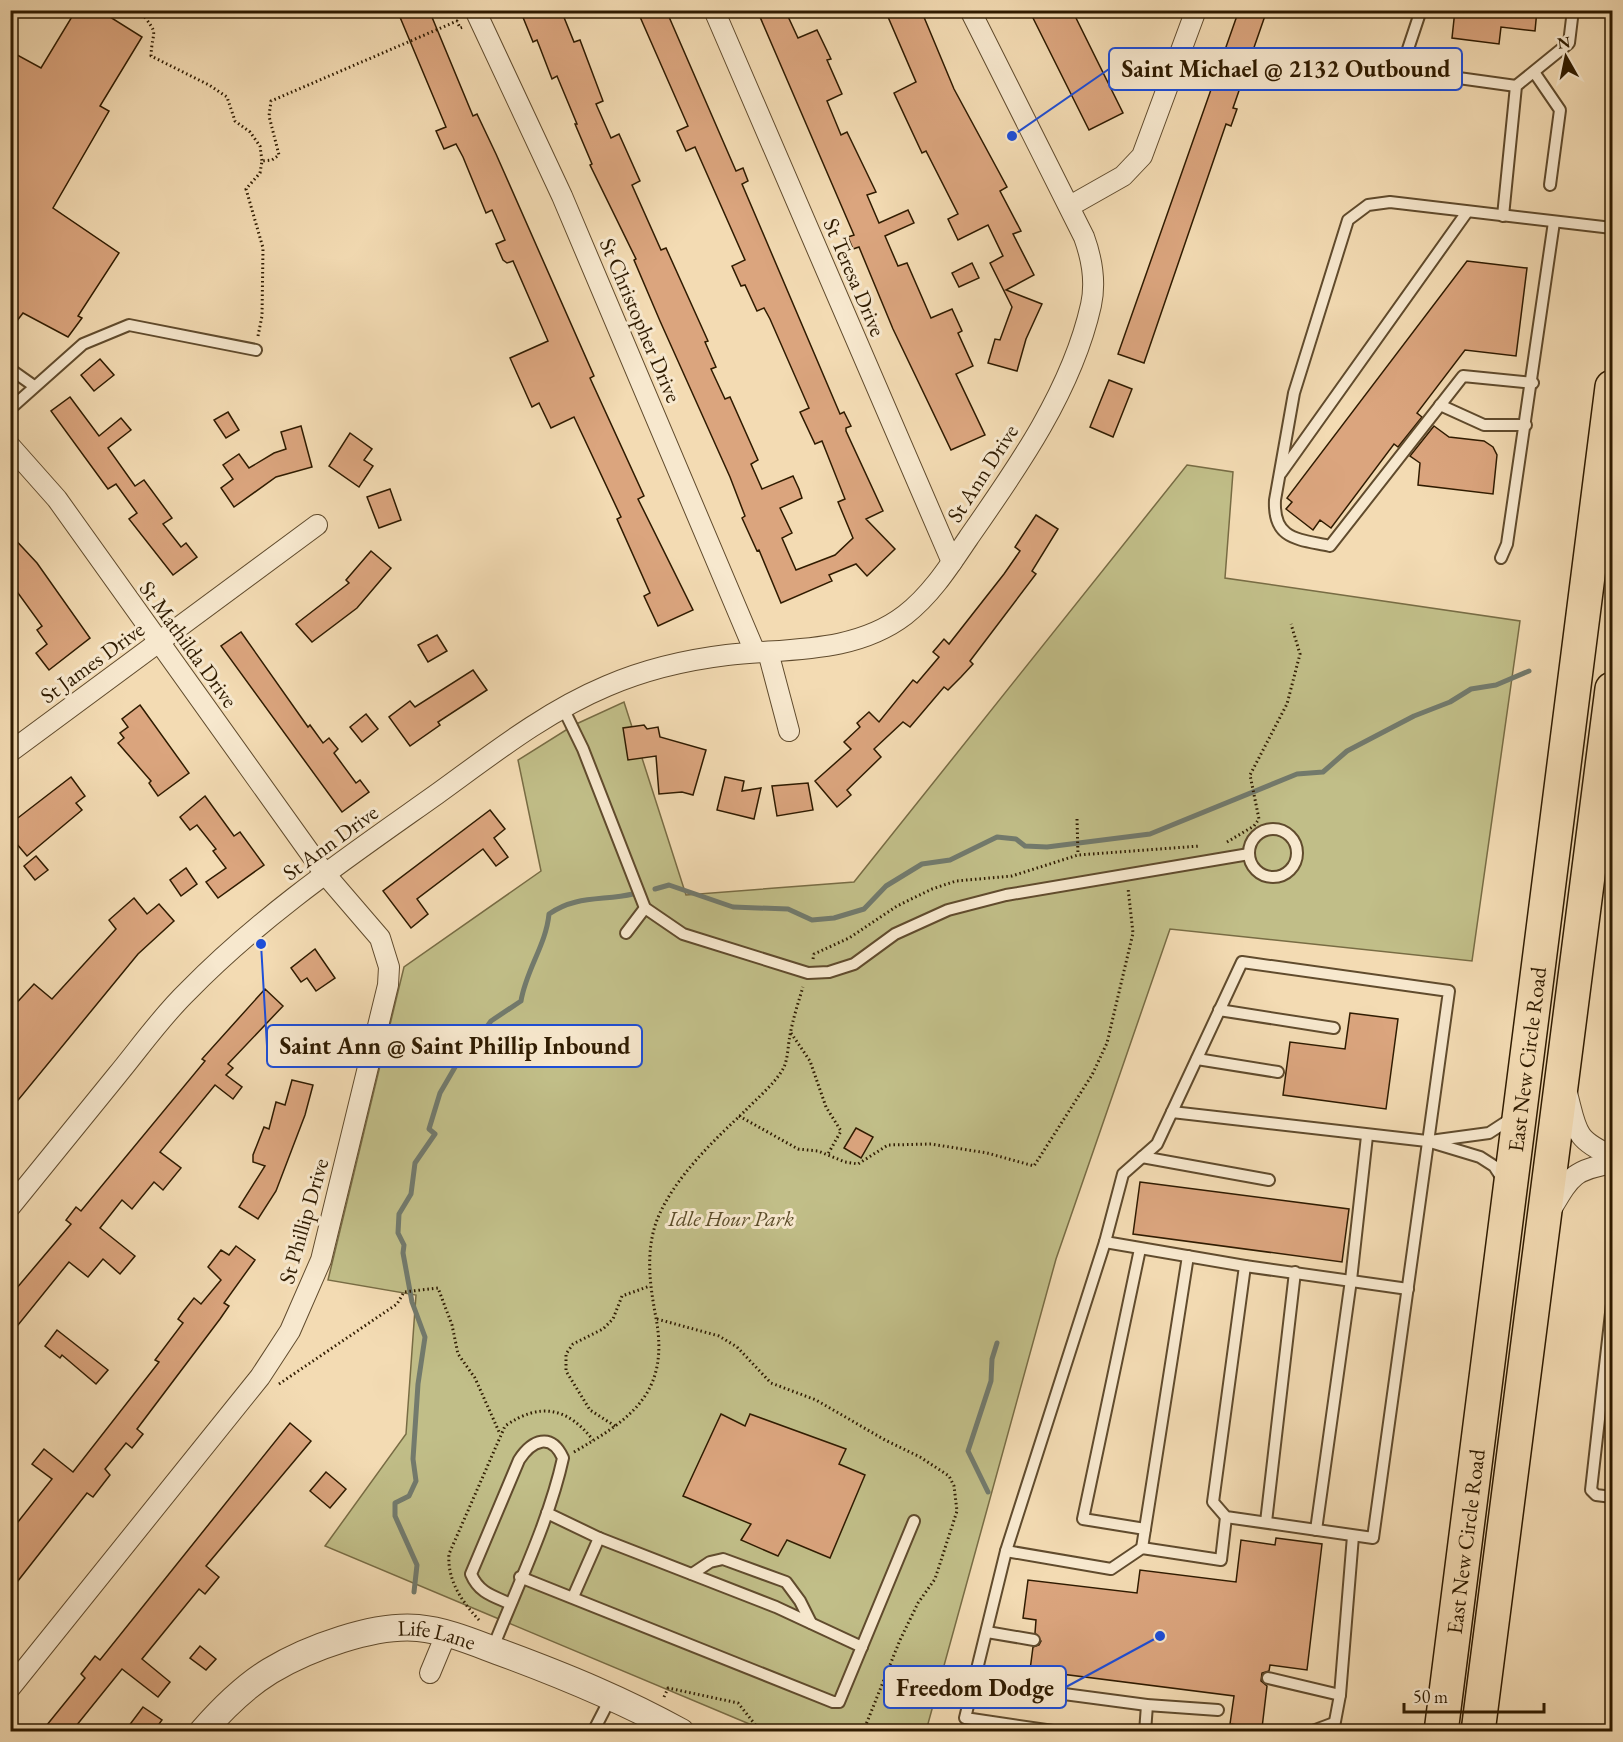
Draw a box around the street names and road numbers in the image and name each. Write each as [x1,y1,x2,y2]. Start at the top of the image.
street label: St Teresa Drive [817,214,893,341]
street label: St Christopher Drive [593,234,688,407]
street label: St Ann Drive [940,418,1025,528]
street label: St Mathilda Drive [133,575,245,714]
street label: St James Drive [34,615,150,710]
street label: St Ann Drive [277,798,384,887]
street label: East New Circle Road [1501,964,1553,1154]
street label: St Phillip Drive [272,1155,335,1287]
street label: East New Circle Road [1440,1447,1492,1636]
street label: Life Lane [397,1613,480,1657]

